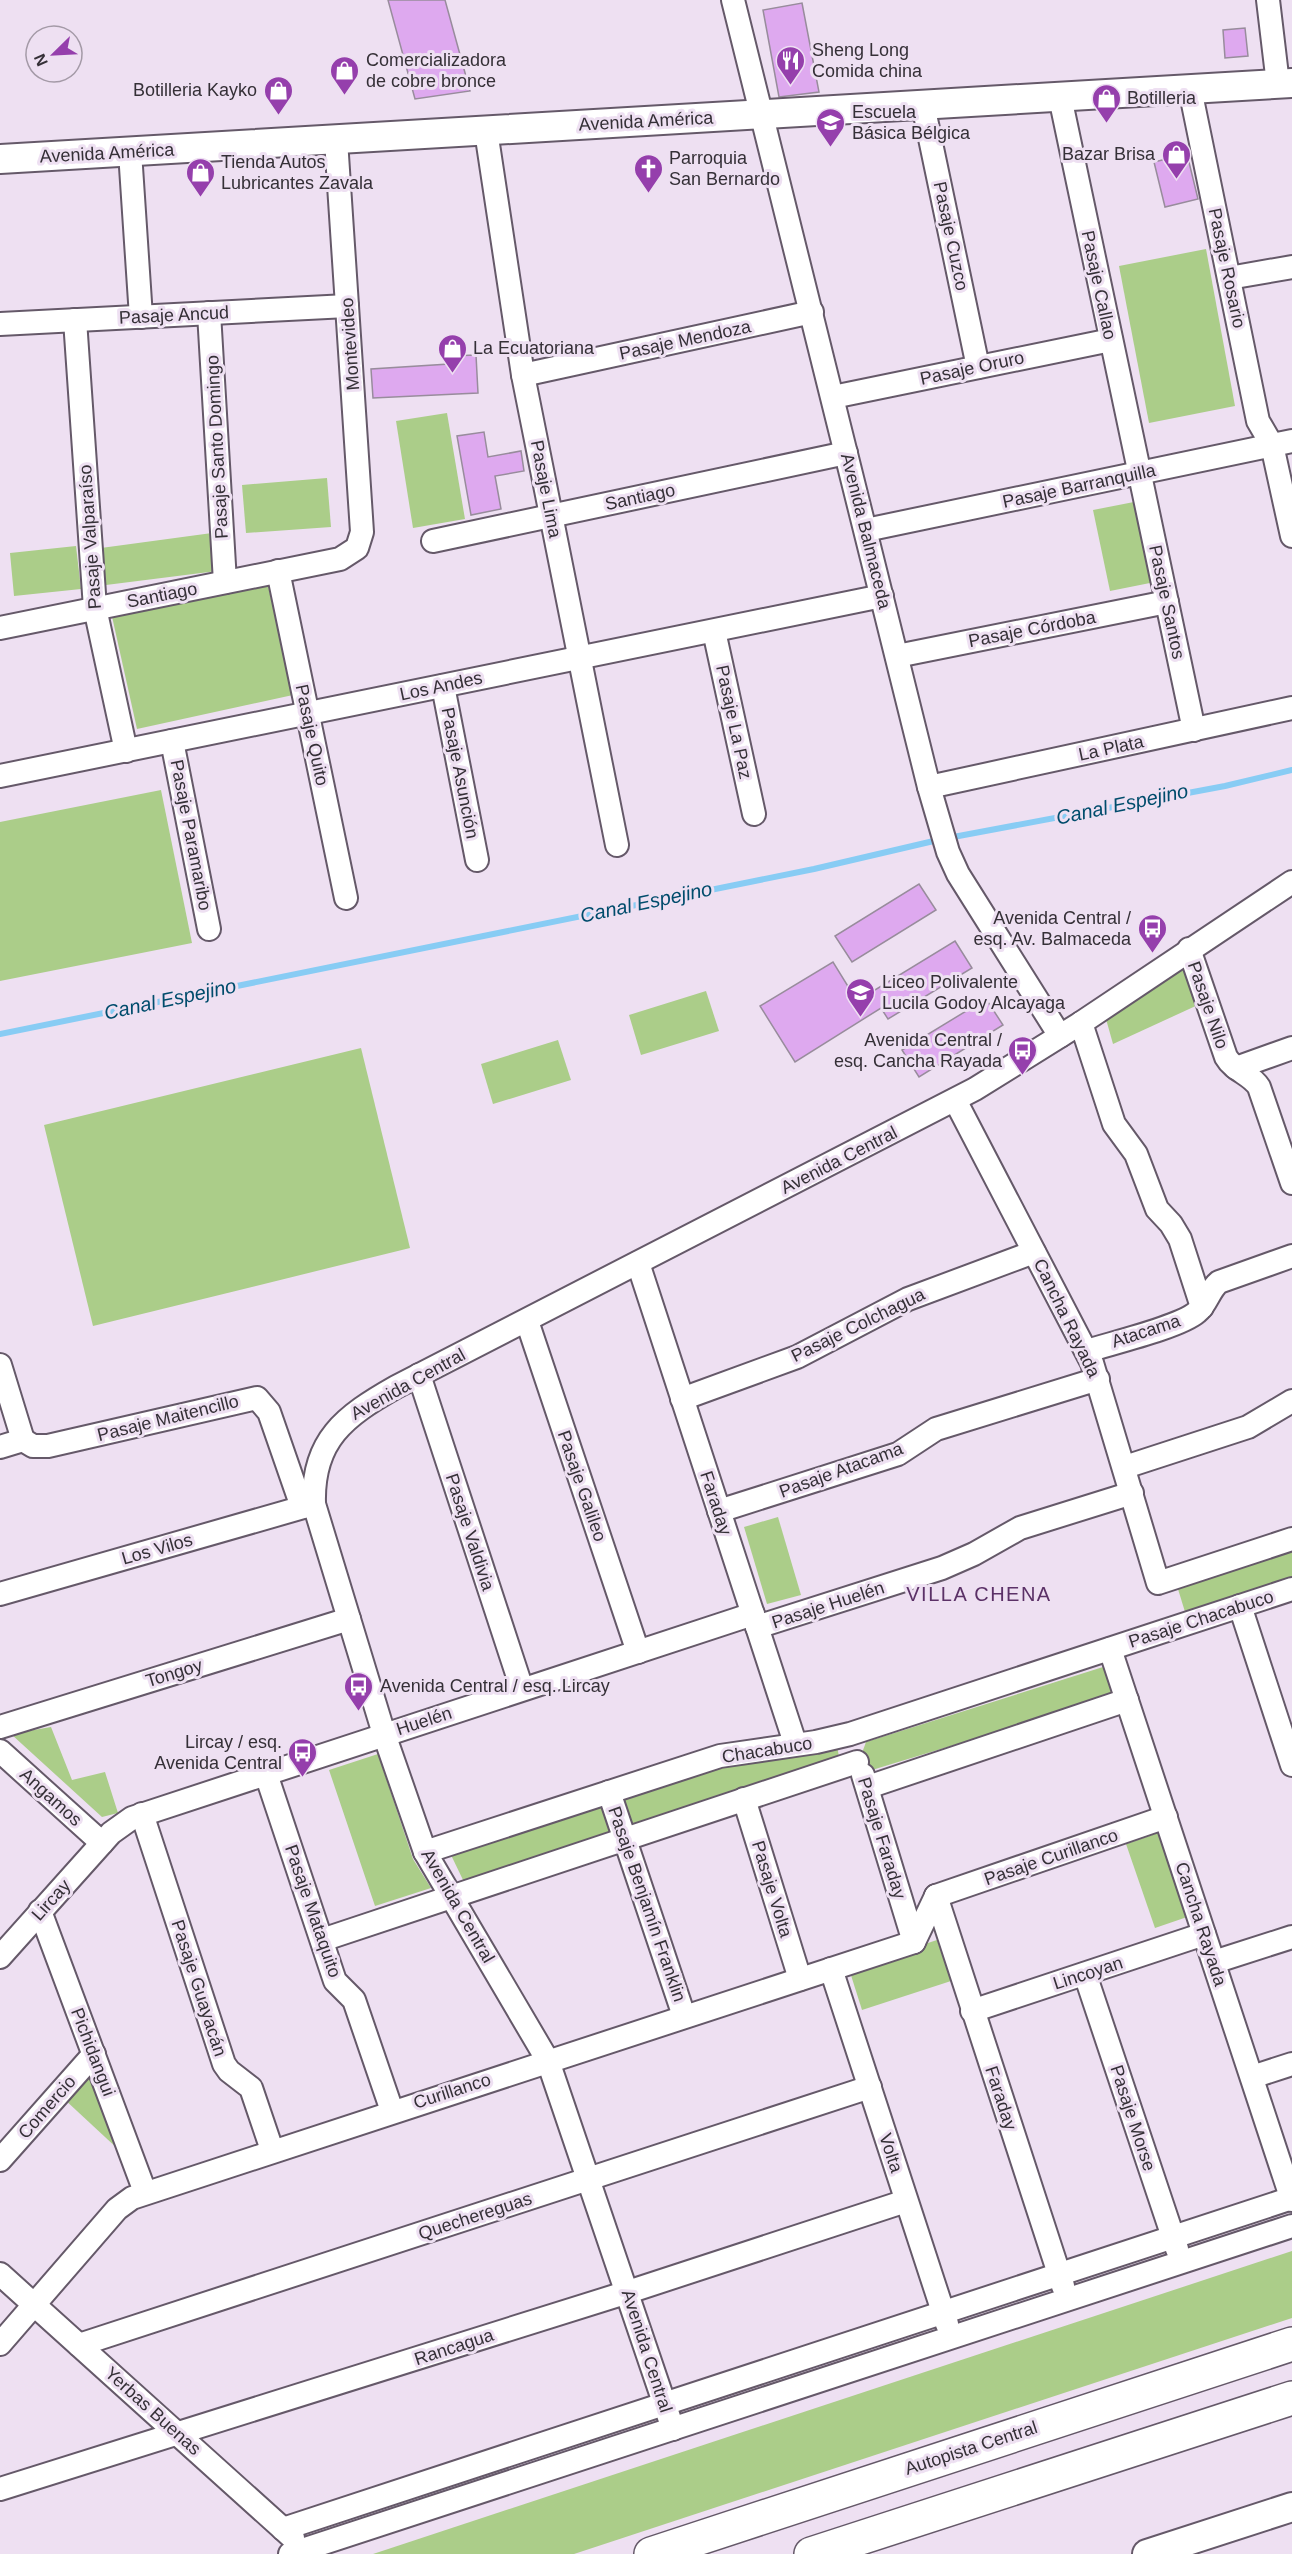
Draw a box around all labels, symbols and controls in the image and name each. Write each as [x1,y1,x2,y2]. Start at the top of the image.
north arrow [24,24,84,84]
place label: Sheng Long Comida china [812,40,923,81]
restaurant icon: Sheng Long Comida china [775,44,807,86]
place label: Comercializadora de cobre bronce [366,50,507,91]
text: N [31,51,51,69]
shop icon: Comercializadora de cobre bronce [329,54,361,96]
shop icon: Botilleria Kayko [262,74,294,116]
place label: Botilleria Kayko [133,80,257,100]
shop icon: Botilleria [1090,82,1122,124]
place label: Botilleria [1127,88,1197,108]
place label: Escuela Básica Bélgica [852,102,971,143]
school or university icon: Escuela Básica Bélgica [815,106,847,148]
street label: Avenida América [578,107,715,135]
shop icon: Bazar Brisa [1160,138,1192,180]
street label: Avenida América [39,139,176,167]
place label: Bazar Brisa [1062,144,1156,164]
place label: Parroquia San Bernardo [669,148,780,189]
place label: Tienda Autos Lubricantes Zavala [221,152,374,193]
church icon: Parroquia San Bernardo [632,152,664,194]
shop icon: Tienda Autos Lubricantes Zavala [184,156,216,198]
street label: Pasaje Cuzco [930,180,972,292]
street label: Pasaje Rosario [1205,206,1249,330]
street label: Pasaje Callao [1078,229,1120,341]
street label: Montevideo [337,297,363,391]
street label: Pasaje Ancud [119,302,229,328]
street label: Pasaje Mendoza [617,316,754,364]
shop icon: La Ecuatoriana [436,332,468,374]
place label: La Ecuatoriana [473,338,595,358]
street label: Pasaje Oruro [918,347,1026,389]
street label: Pasaje Santo Domingo [202,355,232,539]
street label: Pasaje Lima [527,438,565,540]
street label: Avenida Balmaceda [837,451,895,612]
street label: Pasaje Barranquilla [1001,460,1158,512]
street label: Pasaje Valparaíso [75,464,105,610]
street label: Santiago [603,480,677,514]
street label: Pasaje Santos [1145,543,1189,661]
street label: Santiago [125,578,199,612]
street label: Pasaje Córdoba [967,607,1098,651]
street label: Pasaje La Paz [712,663,756,781]
street label: Los Andes [398,667,484,705]
street label: Pasaje Quito [292,683,332,787]
street label: Pasaje Asunción [437,706,483,840]
street label: La Plata [1077,731,1146,765]
street label: Pasaje Paramaribo [167,758,215,912]
water label: Canal Espejino [1054,779,1190,829]
water label: Canal Espejino [578,877,714,927]
place label: Avenida Central / esq. Av. Balmaceda [974,908,1132,949]
bus stop icon: Avenida Central / esq. Av. Balmaceda [1136,912,1168,954]
street label: Pasaje Nilo [1184,959,1232,1051]
place label: Liceo Polivalente Lucila Godoy Alcayaga [882,972,1066,1013]
water label: Canal Espejino [102,974,238,1024]
school or university icon: Liceo Polivalente Lucila Godoy Alcayaga [845,976,877,1018]
place label: Avenida Central / esq. Cancha Rayada [834,1030,1003,1071]
bus stop icon: Avenida Central / esq. Cancha Rayada [1007,1034,1039,1076]
street label: Avenida Central [778,1122,900,1198]
street label: Cancha Rayada [1030,1256,1105,1381]
street label: Pasaje Colchagua [788,1284,929,1366]
street label: Atacama [1109,1310,1184,1351]
street label: Avenida Central [347,1344,469,1424]
street label: Pasaje Maitencillo [95,1391,241,1445]
street label: Pasaje Galileo [554,1428,610,1544]
street label: Pasaje Atacama [776,1438,906,1502]
street label: Faraday [696,1469,736,1537]
street label: Pasaje Valdivia [442,1471,499,1594]
street label: Los Vilos [119,1529,195,1569]
street label: Pasaje Huelén [769,1577,887,1633]
district label: VILLA CHENA [906,1583,1052,1605]
street label: Pasaje Chacabuco [1126,1586,1276,1652]
street label: Tongoy [143,1655,205,1691]
bus stop icon: Avenida Central / esq. Lircay [343,1670,375,1712]
place label: Avenida Central / esq. Lircay [380,1676,610,1696]
street label: Huelén [394,1703,454,1739]
place label: Lircay / esq. Avenida Central [154,1732,282,1773]
street label: Chacabuco [720,1733,814,1767]
bus stop icon: Lircay / esq. Avenida Central [287,1736,319,1778]
street label: Angamos [16,1764,86,1830]
street label: Pasaje Faraday [854,1775,910,1901]
street label: Pasaje Benjamín Franklin [604,1804,690,2004]
street label: Pasaje Curillanco [982,1825,1120,1889]
street label: Pasaje Volta [748,1838,796,1941]
street label: Pasaje Mataquito [281,1842,345,1980]
street label: Avenida Central [417,1846,499,1966]
street label: Cancha Rayada [1172,1860,1231,1989]
street label: Lircay [28,1875,74,1925]
street label: Pasaje Guayacán [168,1917,230,2059]
street label: Lincoyan [1051,1952,1125,1994]
street label: Pichidangui [67,2005,119,2099]
street label: Pasaje Morse [1106,2063,1160,2173]
street label: Faraday [981,2064,1021,2132]
street label: Curillanco [411,2069,493,2113]
street label: Comercio [14,2071,80,2143]
street label: Volta [875,2131,907,2176]
street label: Quechereguas [416,2188,534,2244]
street label: Avenida Central [618,2287,676,2415]
street label: Rancagua [412,2325,497,2369]
street label: Yerbas Buenas [101,2363,205,2459]
street label: Autopista Central [902,2417,1040,2479]

